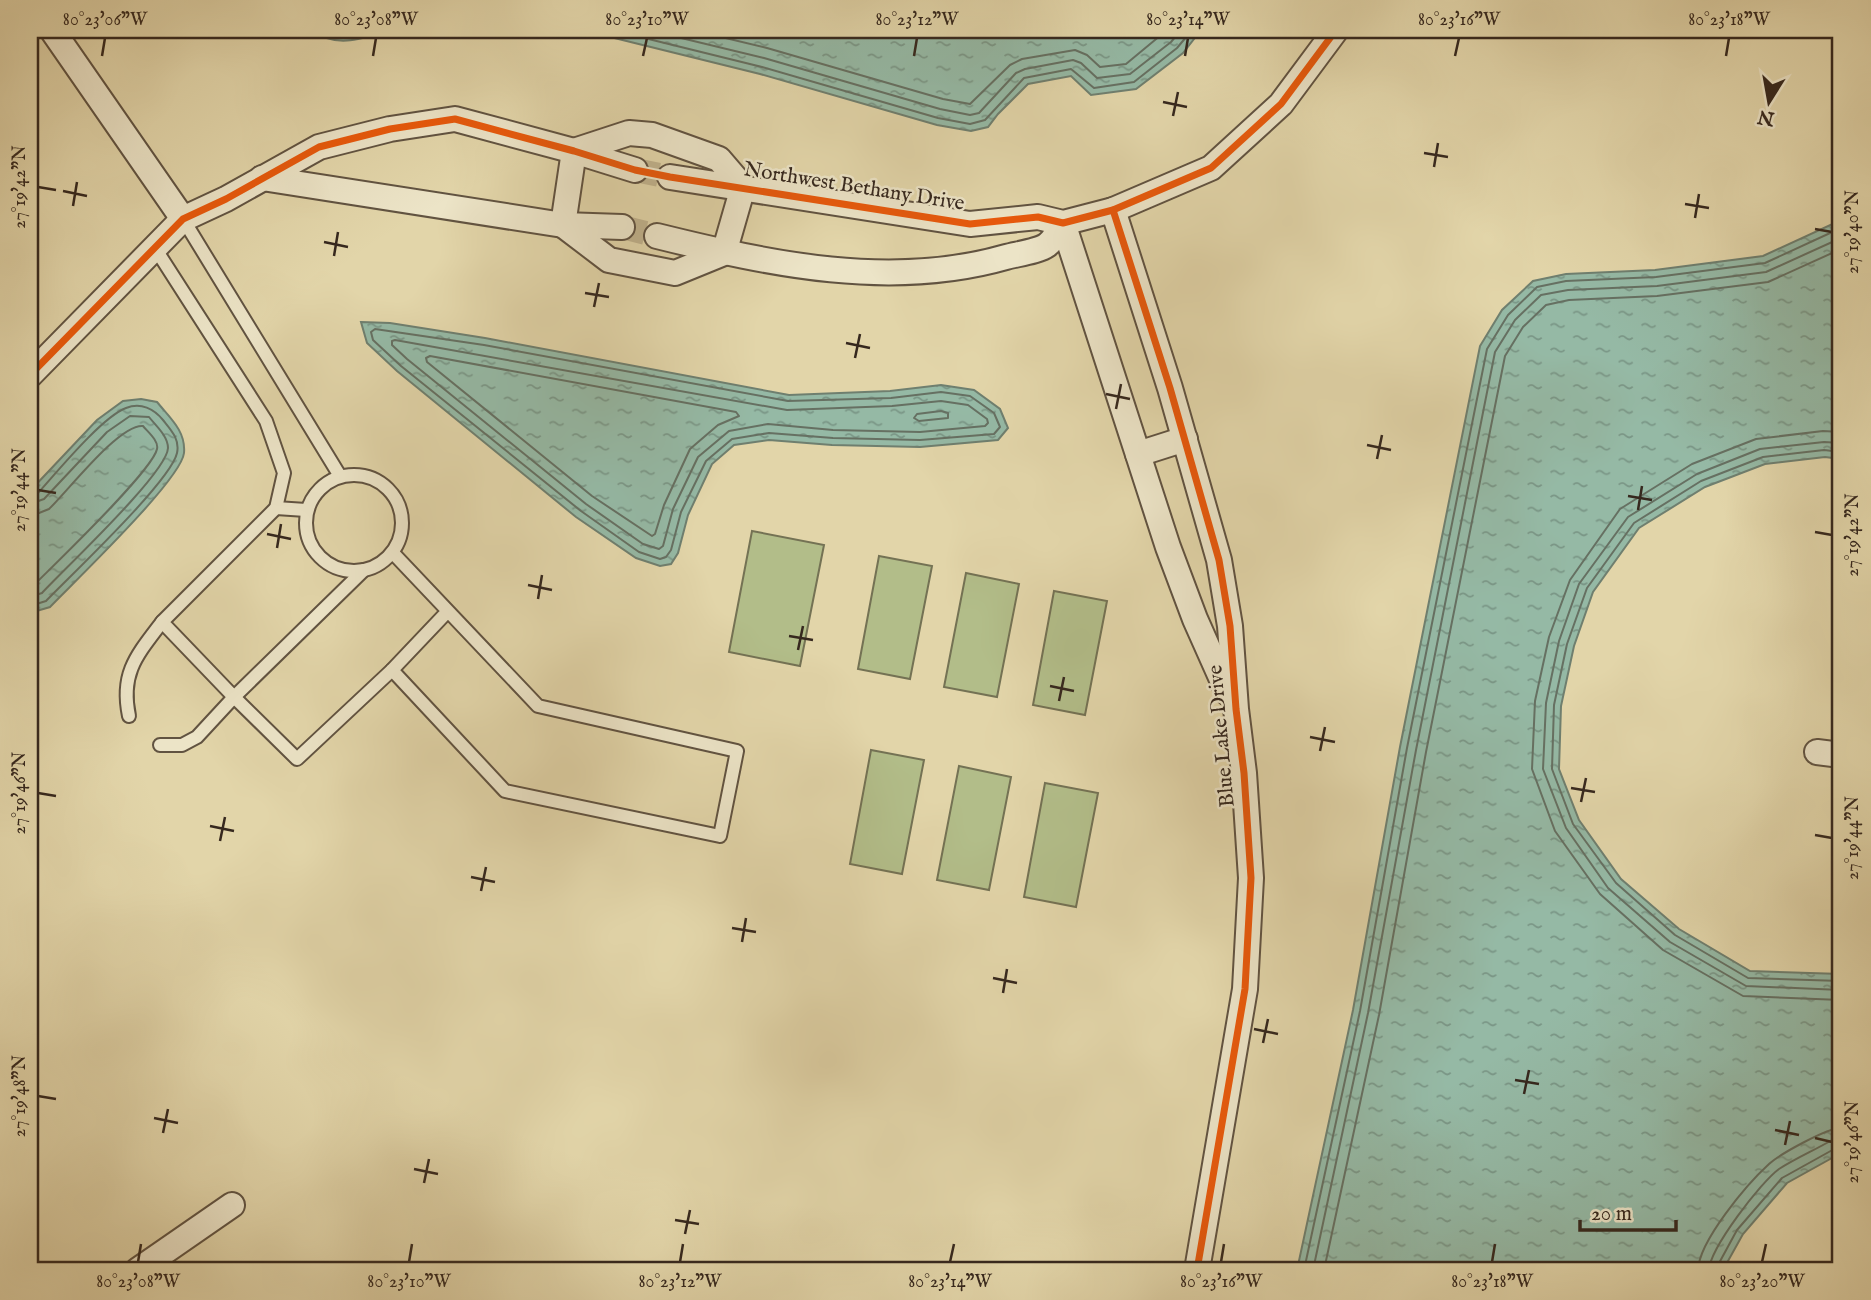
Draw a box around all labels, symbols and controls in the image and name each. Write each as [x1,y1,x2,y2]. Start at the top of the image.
text: 80°23'06"W [63,9,148,32]
text: 80°23'08"W [334,9,419,32]
text: 80°23'10"W [605,9,689,32]
text: 80°23'12"W [876,9,959,32]
text: 80°23'14"W [1146,9,1231,32]
text: 80°23'16"W [1418,9,1501,32]
text: 80°23'18"W [1688,9,1771,32]
north arrow [1734,66,1804,136]
text: N [1755,103,1777,130]
text: 27°19'42"N [9,145,32,229]
street label: Northwest Bethany Drive [742,156,967,218]
text: 27°19'40"N [1842,190,1865,274]
text: 27°19'44"N [9,448,32,532]
text: 27°19'42"N [1842,493,1865,577]
street label: Blue Lake Drive [1202,663,1242,808]
text: 27°19'46"N [9,751,32,834]
text: 27°19'44"N [1842,796,1865,880]
text: 27°19'48"N [9,1054,32,1137]
text: 27°19'46"N [1842,1100,1865,1183]
scale bar [1580,1188,1677,1232]
text: 20 m [1591,1201,1632,1228]
text: 80°23'08"W [96,1271,181,1294]
text: 80°23'10"W [367,1271,451,1294]
text: 80°23'12"W [639,1271,722,1294]
text: 80°23'14"W [908,1271,993,1294]
text: 80°23'16"W [1180,1271,1263,1294]
text: 80°23'18"W [1451,1271,1534,1294]
text: 80°23'20"W [1719,1271,1805,1294]

